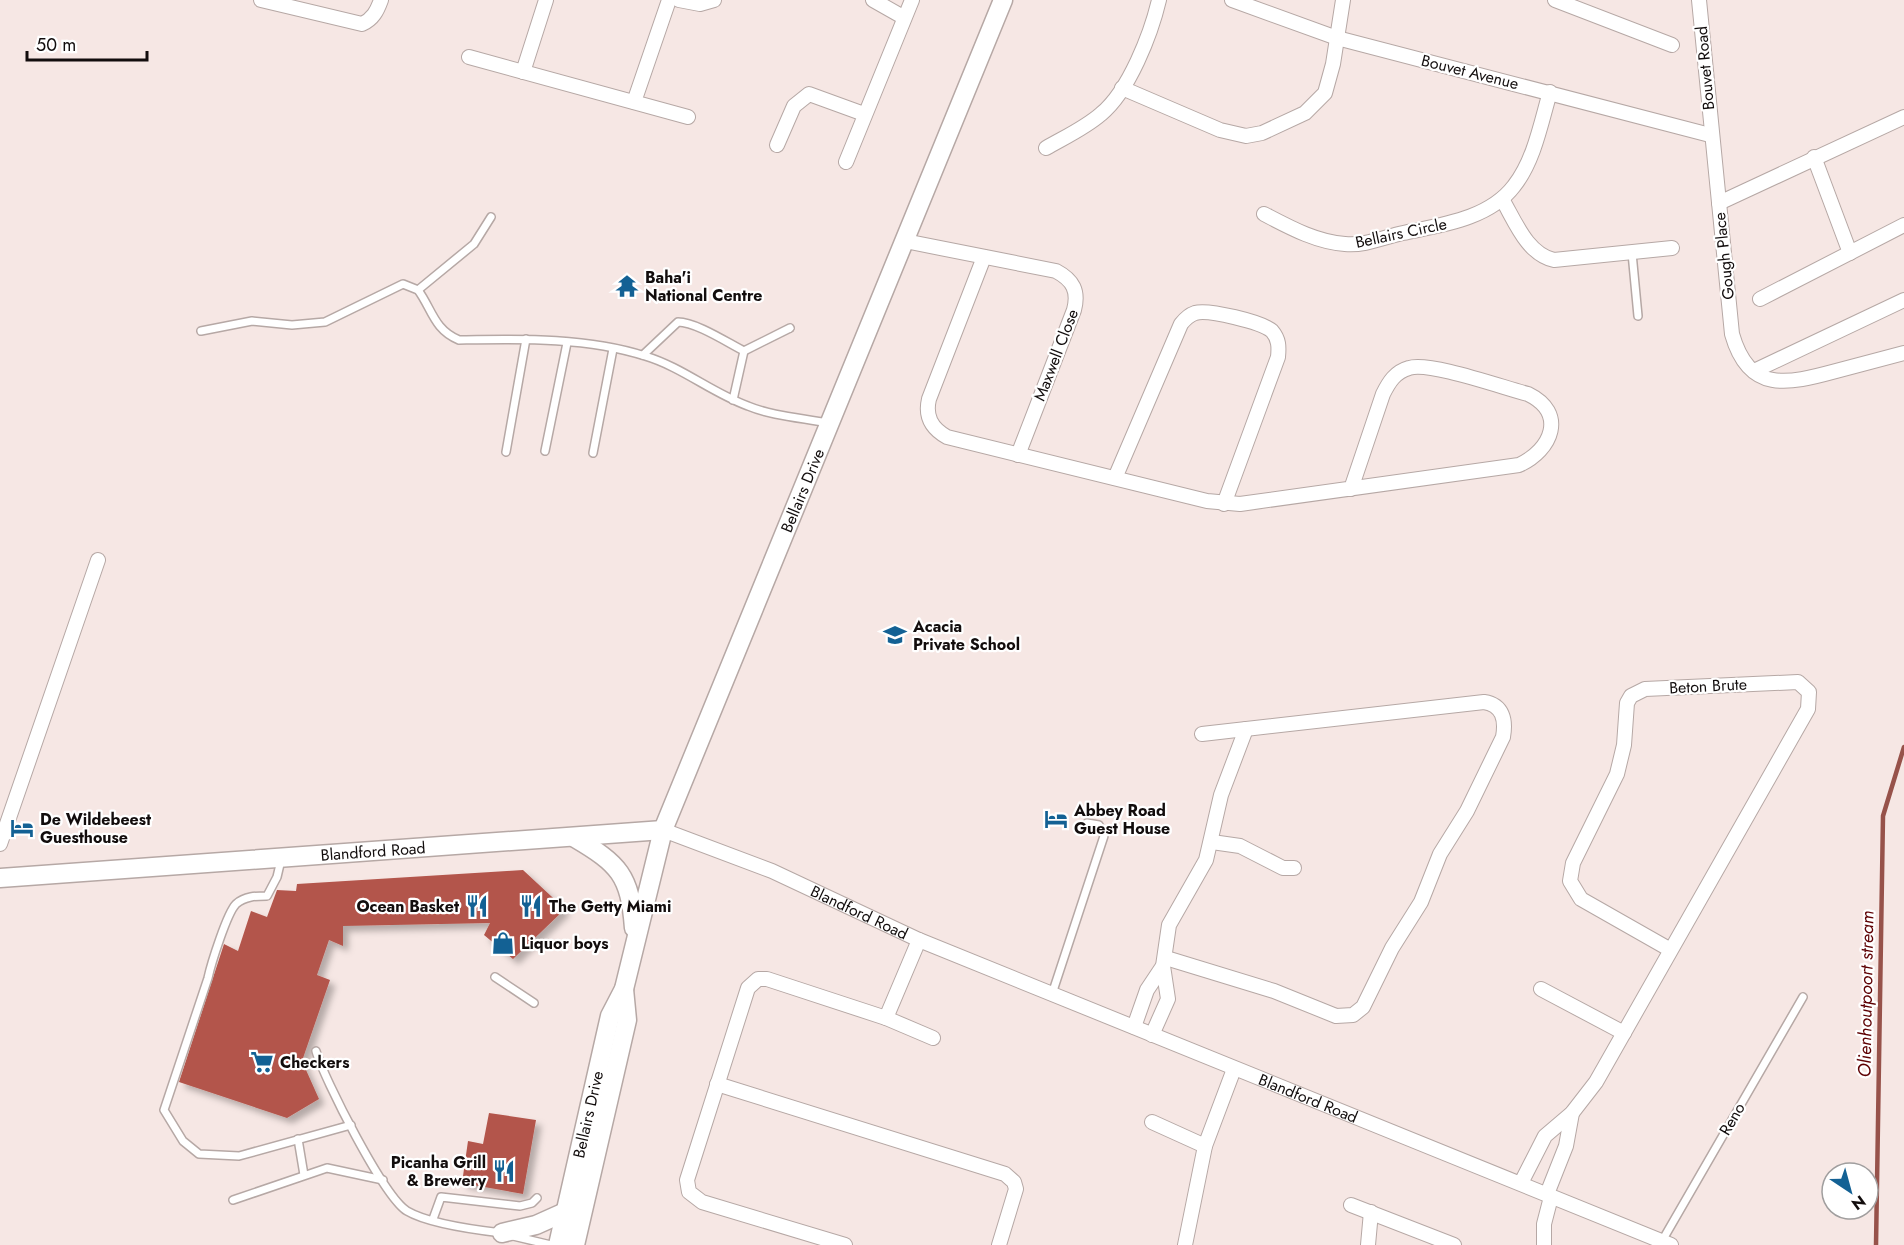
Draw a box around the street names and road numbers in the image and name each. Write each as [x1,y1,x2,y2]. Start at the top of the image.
street label: Bouvet Road [1690,25,1720,111]
street label: Bouvet Avenue [1419,49,1521,95]
street label: Gough Place [1708,211,1740,301]
street label: Bellairs Circle [1353,212,1449,254]
street label: Maxwell Close [1028,306,1084,404]
street label: Bellairs Drive [775,445,830,536]
street label: Beton Brute [1669,672,1747,700]
street label: Blandford Road [320,836,426,866]
street label: Blandford Road [807,879,912,945]
street label: Blandford Road [1255,1067,1361,1128]
street label: Bellairs Drive [567,1068,609,1160]
street label: Reno [1713,1098,1751,1140]

